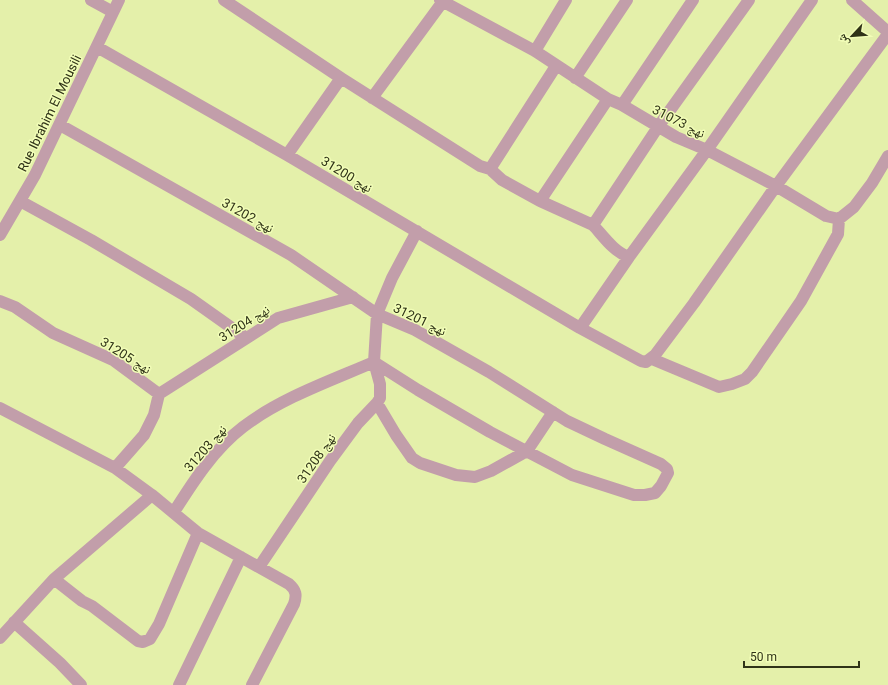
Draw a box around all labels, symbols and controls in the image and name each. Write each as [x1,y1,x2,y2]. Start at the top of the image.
north arrow [832,16,872,56]
text: ش [835,31,853,48]
street label: Rue Ibrahim El Mousili [15,52,84,174]
street label: نهج 31073 [649,102,708,143]
street label: نهج 31200 [317,153,375,197]
street label: نهج 31202 [218,195,276,238]
street label: نهج 31201 [390,300,449,340]
street label: نهج 31204 [216,302,273,347]
street label: نهج 31205 [97,334,154,379]
street label: نهج 31203 [181,422,231,476]
street label: نهج 31208 [294,431,341,487]
scale bar [744,643,859,669]
text: 50 m [750,650,777,664]

